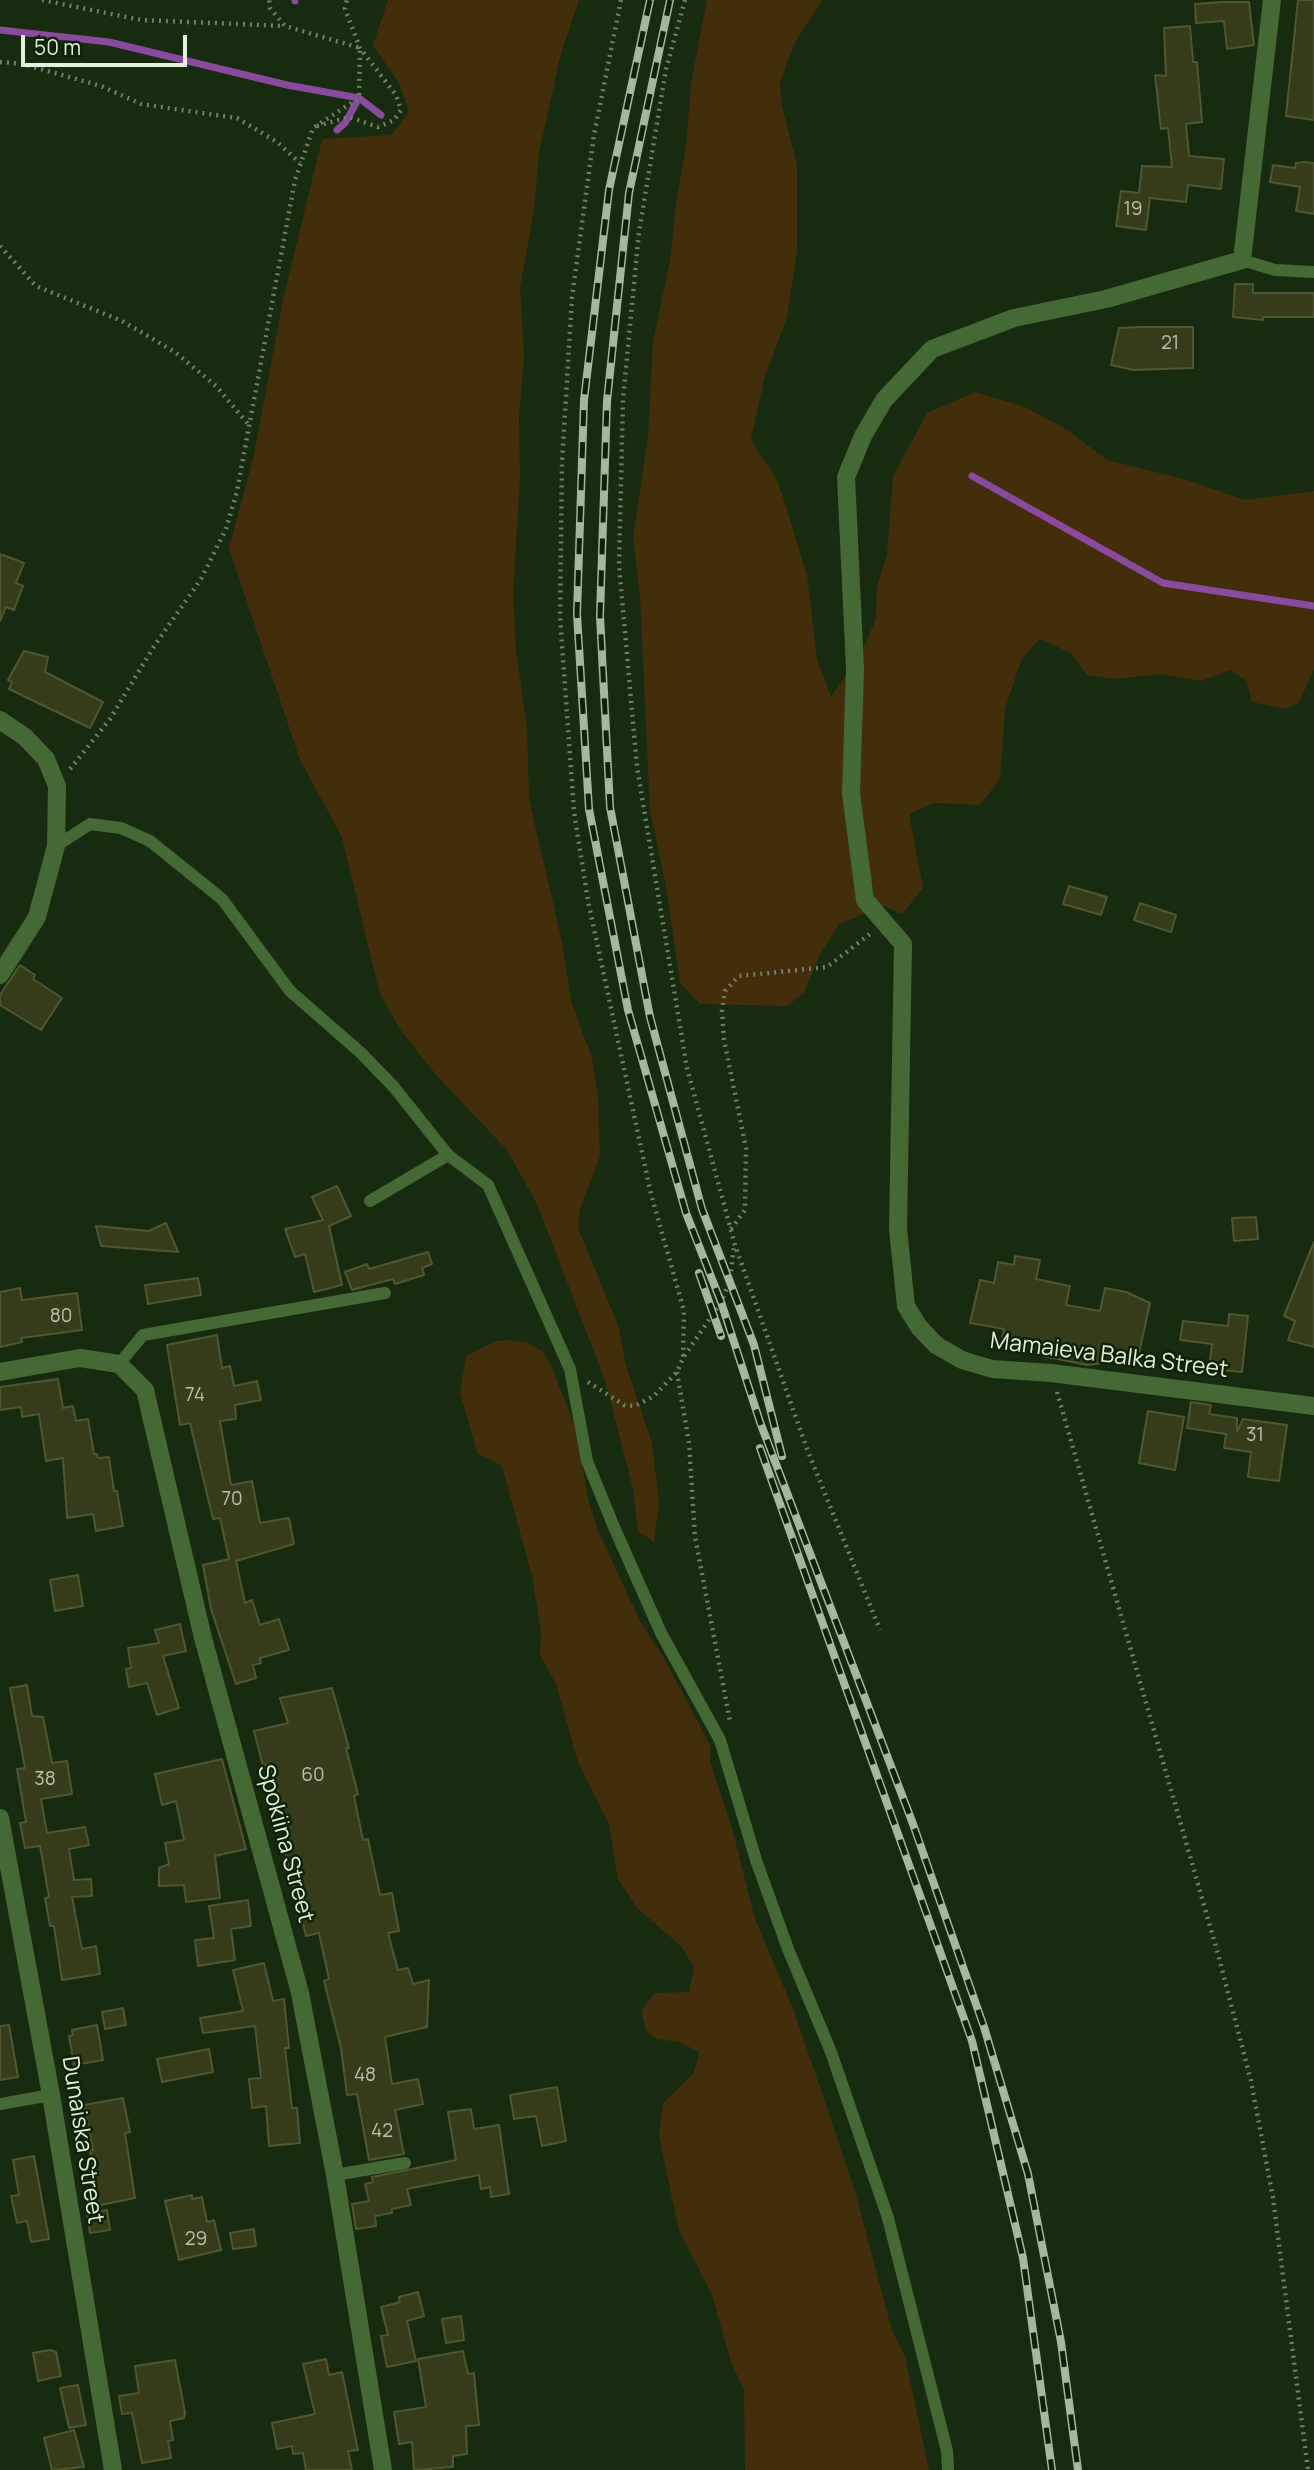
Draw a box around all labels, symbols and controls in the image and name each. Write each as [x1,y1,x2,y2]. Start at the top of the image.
scale bar [24,21,191,65]
text: 50 m [34,33,81,61]
house number: 19 [1123,199,1143,221]
house number: 21 [1161,333,1179,355]
house number: 80 [50,1306,72,1328]
street label: Mamaieva Balka Street [988,1328,1230,1384]
house number: 74 [185,1385,205,1407]
house number: 31 [1246,1425,1264,1447]
house number: 70 [221,1489,243,1511]
street label: Spokiina Street [251,1762,319,1926]
house number: 60 [301,1765,325,1787]
house number: 38 [34,1769,56,1791]
street label: Dunaiska Street [55,2054,109,2226]
house number: 48 [354,2065,376,2087]
house number: 42 [371,2121,393,2143]
house number: 29 [185,2229,207,2251]

